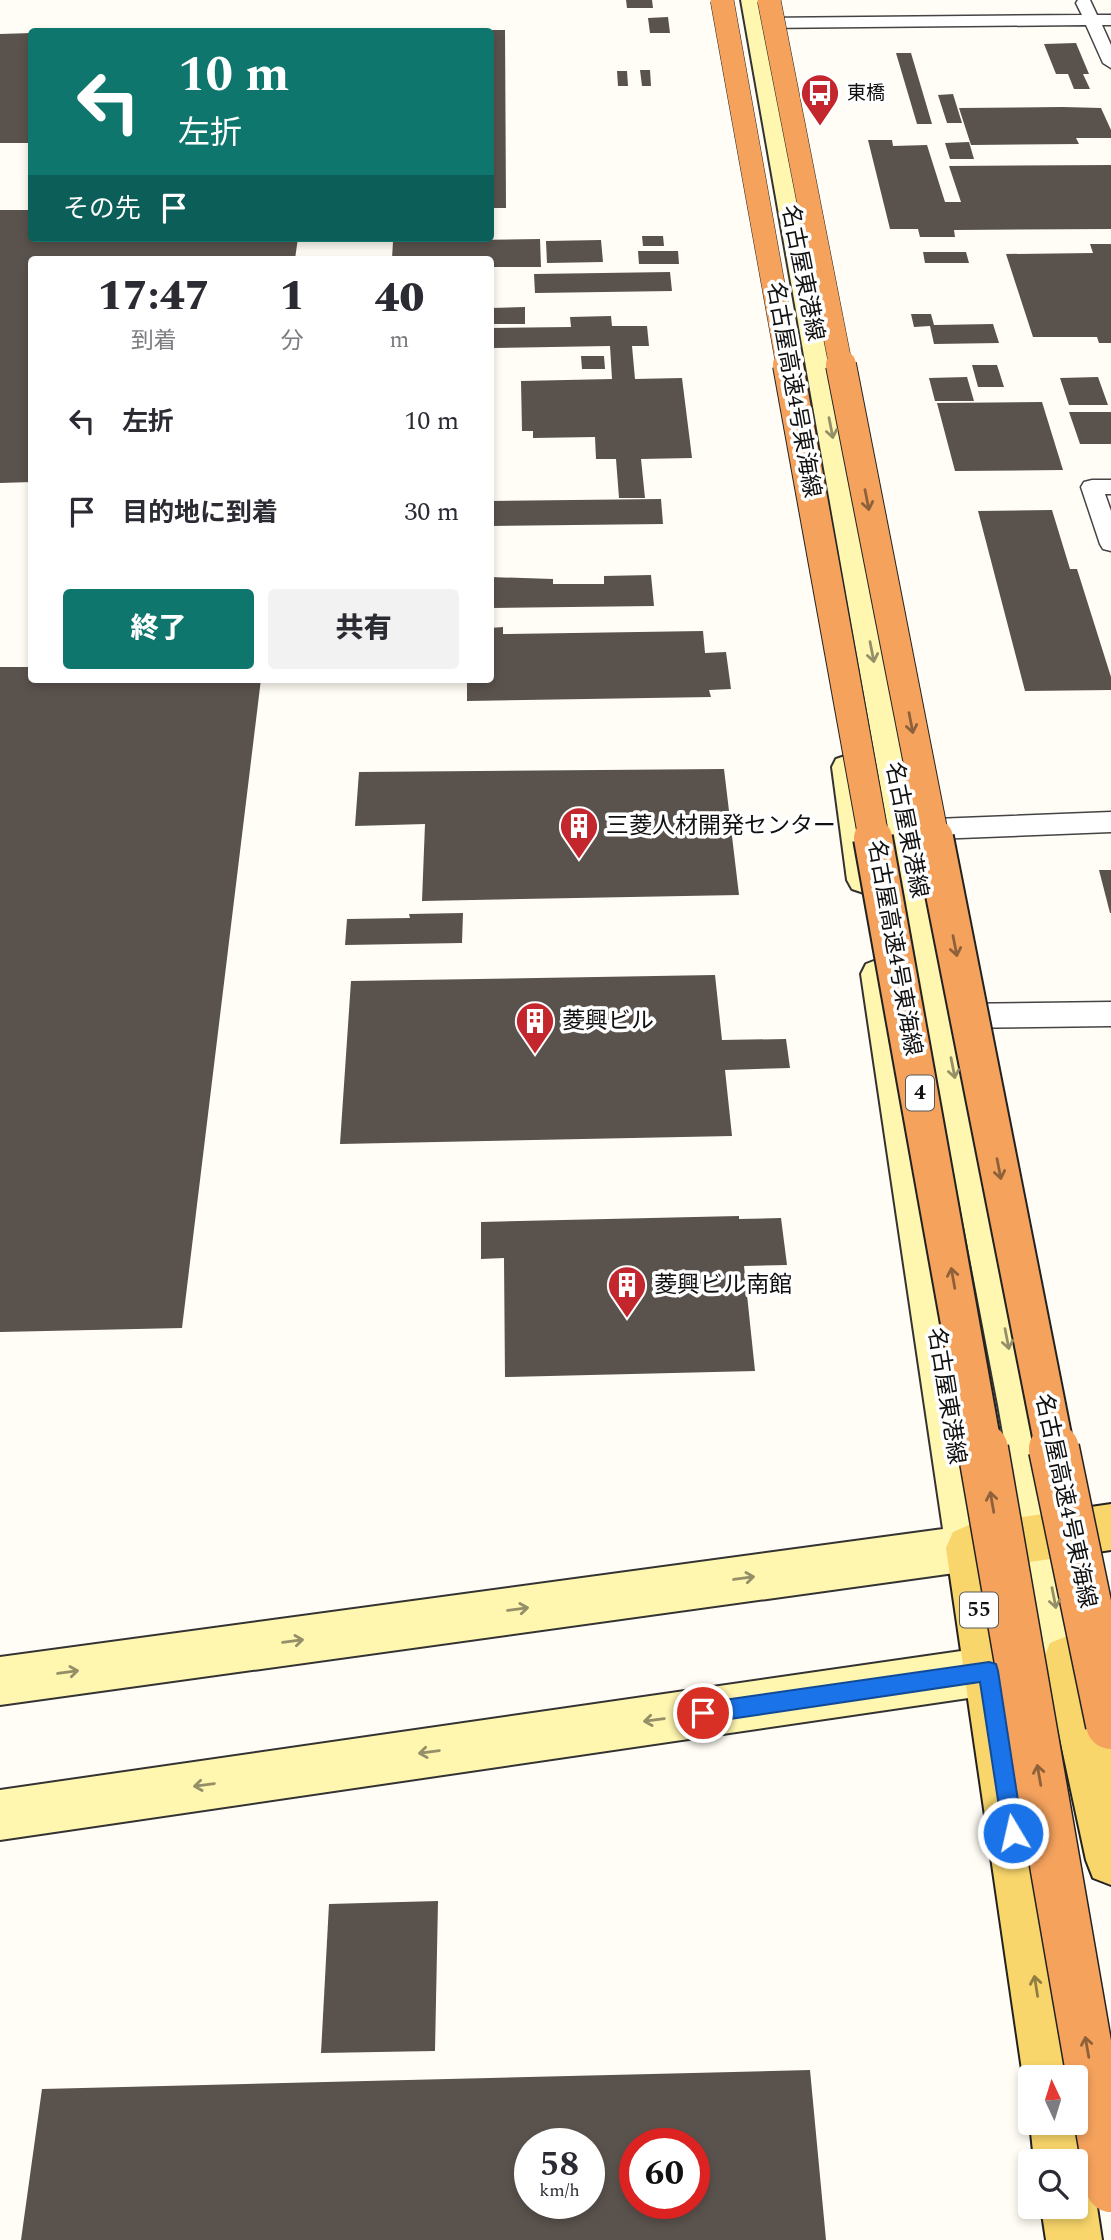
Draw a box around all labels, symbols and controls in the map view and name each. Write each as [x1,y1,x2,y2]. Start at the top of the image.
text: 10 m [178,38,289,113]
icon: left [63,56,154,147]
bus stop icon: 東橋 [799,72,841,127]
place label: 東橋 [847,79,885,108]
text: 左折 [178,109,242,158]
text: その先 [63,189,141,229]
icon: arrive [155,189,193,227]
street label: 名古屋東港線 [772,202,832,344]
text: 17:47 [97,265,210,328]
text: 1 [279,265,305,328]
text: 40 [374,267,425,330]
street label: 名古屋高速4号東海線 [757,279,829,501]
text: m [389,323,409,358]
text: 到着 [131,324,177,359]
text: 分 [281,324,304,359]
text: 10 m [404,401,459,441]
icon: left [63,402,101,440]
text: 左折 [122,402,174,442]
one-way arrow [824,416,838,439]
one-way arrow [861,488,874,511]
text: 30 m [404,492,459,532]
icon: arrive [63,493,101,531]
text: 目的地に到着 [122,493,278,533]
button: 終了 [63,589,254,669]
button: 共有 [268,589,459,669]
one-way arrow [866,640,879,663]
one-way arrow [905,711,918,734]
street label: 名古屋東港線 [876,759,936,901]
building icon: 三菱人材開発センター [558,805,600,860]
place label: 三菱人材開発センター [606,809,836,844]
street label: 名古屋高速4号東海線 [858,837,930,1059]
one-way arrow [949,934,962,957]
building icon: 菱興ビル [514,1000,556,1055]
place label: 菱興ビル [562,1004,654,1039]
one-way arrow [946,1056,960,1079]
road number: 4 [906,1076,934,1110]
one-way arrow [993,1157,1006,1180]
building icon: 菱興ビル南館 [606,1264,648,1319]
one-way arrow [946,1267,959,1290]
place label: 菱興ビル南館 [654,1268,792,1303]
street label: 名古屋東港線 [918,1325,974,1467]
one-way arrow [1001,1327,1015,1350]
street label: 名古屋高速4号東海線 [1025,1390,1105,1612]
one-way arrow [985,1491,998,1514]
one-way arrow [732,1571,754,1584]
one-way arrow [1048,1586,1062,1609]
road number: 55 [960,1592,998,1628]
one-way arrow [506,1603,529,1616]
one-way arrow [281,1634,304,1647]
one-way arrow [56,1665,78,1678]
pin [673,1683,733,1743]
icon: arrive [684,1694,722,1732]
one-way arrow [643,1713,666,1726]
one-way arrow [418,1746,441,1759]
one-way arrow [1032,1764,1046,1787]
one-way arrow [193,1779,216,1792]
position arrow [976,1796,1050,1870]
one-way arrow [1029,1975,1042,1997]
one-way arrow [1080,2036,1093,2059]
north arrow [1018,2065,1088,2135]
map controls [1018,2065,1088,2219]
speed limit sign: 60 [619,2128,710,2219]
text: 58 [540,2138,579,2191]
button: search [1018,2149,1088,2219]
text: km/h [539,2177,580,2204]

